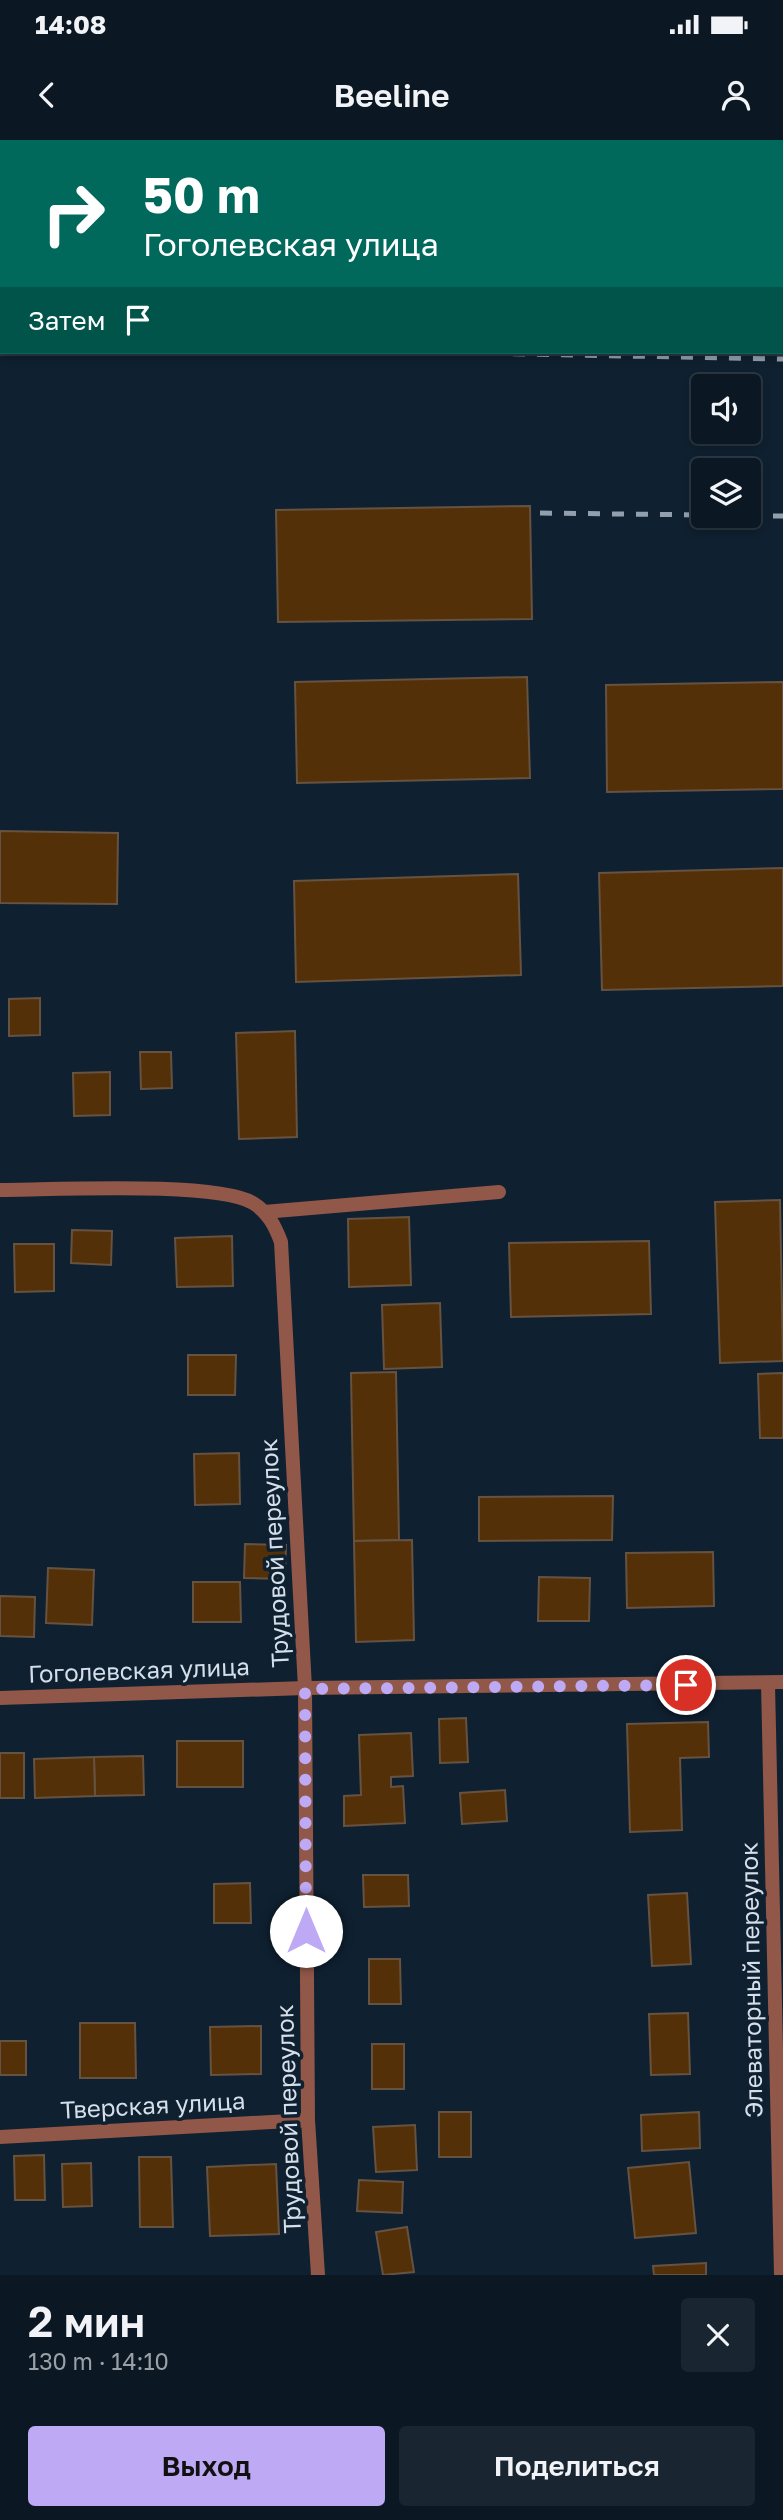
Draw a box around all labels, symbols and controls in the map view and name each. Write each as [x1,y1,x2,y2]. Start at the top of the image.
text: 14:08 [35,9,107,40]
icon: back [28,76,66,114]
text: Beeline [333,76,450,114]
icon: person [717,76,755,114]
text: 50 m [143,165,260,224]
icon: right [28,168,119,259]
text: Гоголевская улица [143,225,439,263]
icon: arrive [119,301,157,339]
text: Затем [28,305,105,336]
map controls [691,374,761,528]
button: sound [691,374,761,444]
button: layers [691,458,761,528]
street label: Трудовой переулок [253,1438,294,1668]
street label: Гоголевская улица [28,1651,250,1688]
pin [656,1655,716,1715]
icon: arrive [667,1666,705,1704]
street label: Элеваторный переулок [734,1842,767,2118]
position arrow [269,1894,343,1968]
street label: Трудовой переулок [269,2004,306,2234]
street label: Тверская улица [60,2085,246,2124]
text: 2 мин [28,2296,145,2346]
button: close [681,2298,755,2372]
text: 130 m · 14:10 [28,2347,169,2375]
button: Выход [28,2426,385,2506]
button: Поделиться [399,2426,755,2506]

